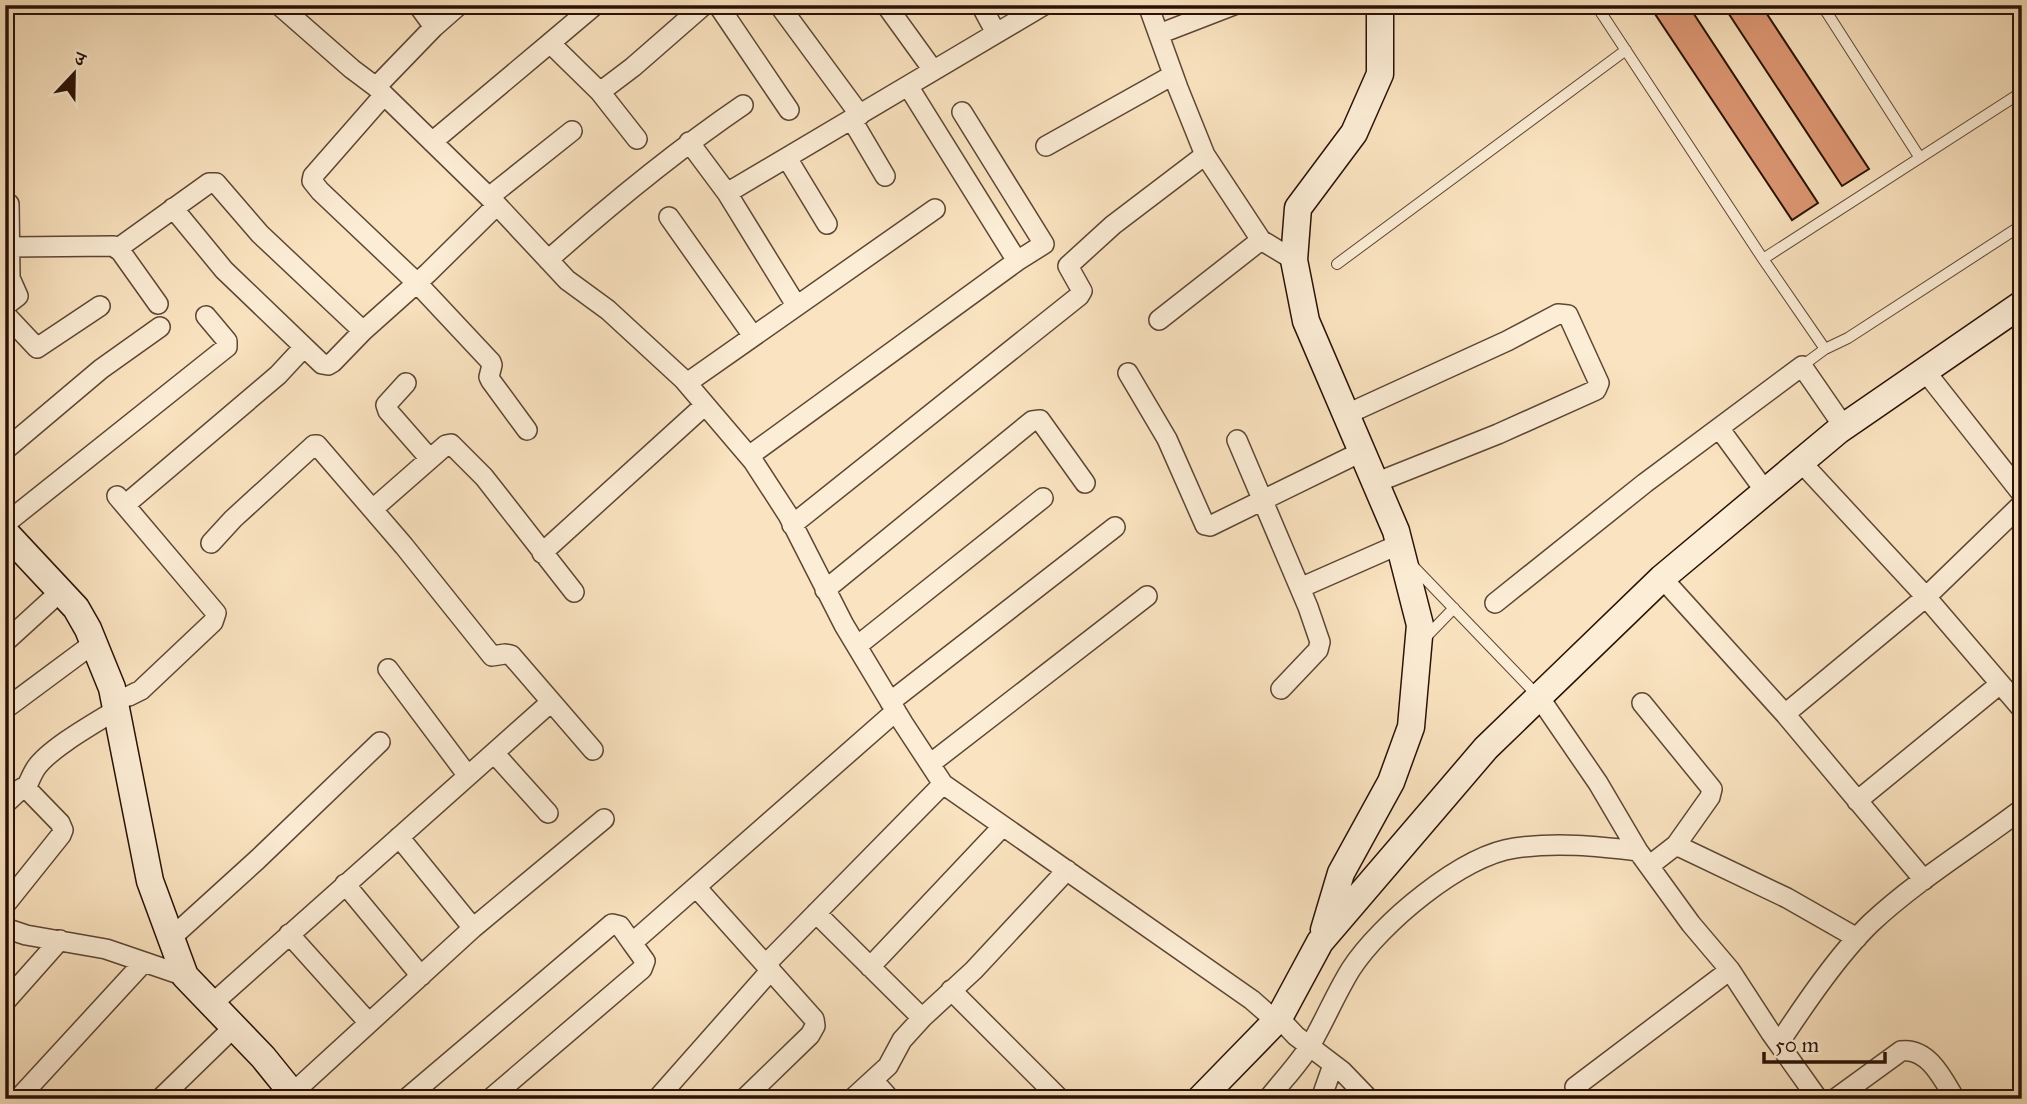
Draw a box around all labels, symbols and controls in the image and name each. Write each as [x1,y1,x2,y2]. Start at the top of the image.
north arrow [38,38,108,108]
text: उ [70,45,90,72]
scale bar [1764,1020,1885,1064]
text: 50 m [1775,1032,1820,1058]

